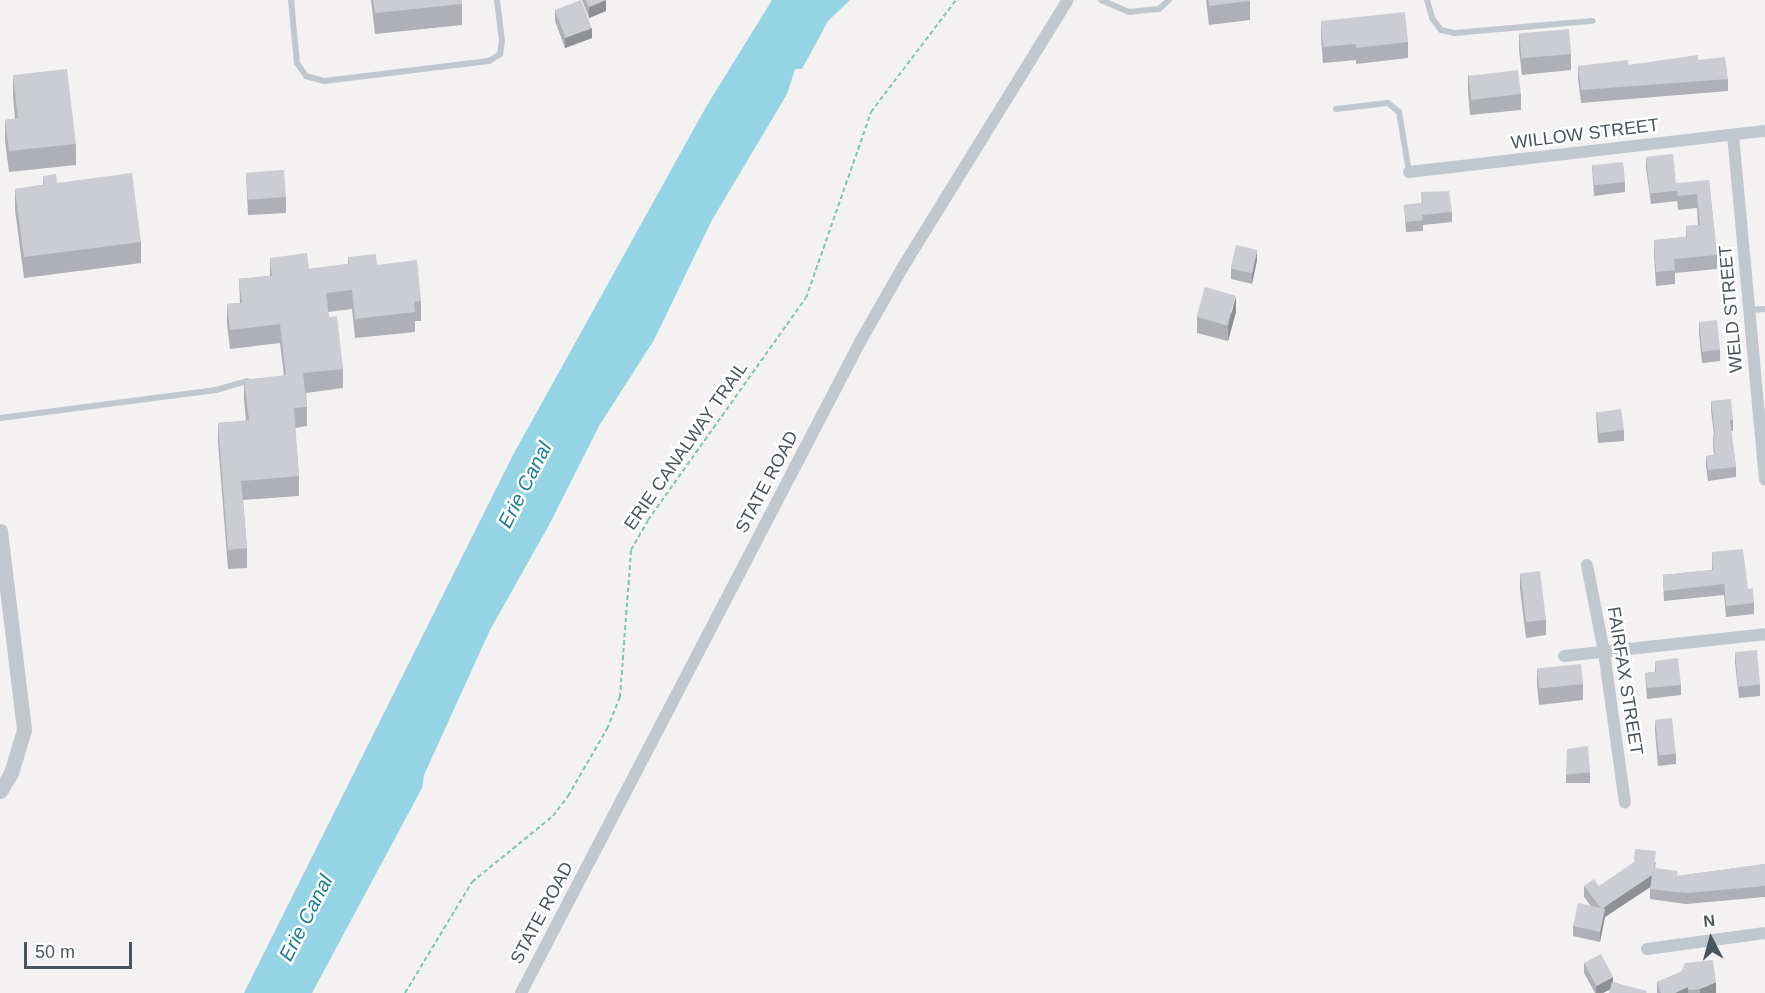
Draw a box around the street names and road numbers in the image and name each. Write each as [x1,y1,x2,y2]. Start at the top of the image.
street label: WILLOW STREET [1510,114,1660,154]
street label: WELD STREET [1715,244,1747,374]
street label: ERIE CANALWAY TRAIL [620,358,752,534]
street label: STATE ROAD [731,427,803,537]
street label: FAIRFAX STREET [1603,605,1647,757]
street label: STATE ROAD [506,858,578,968]

